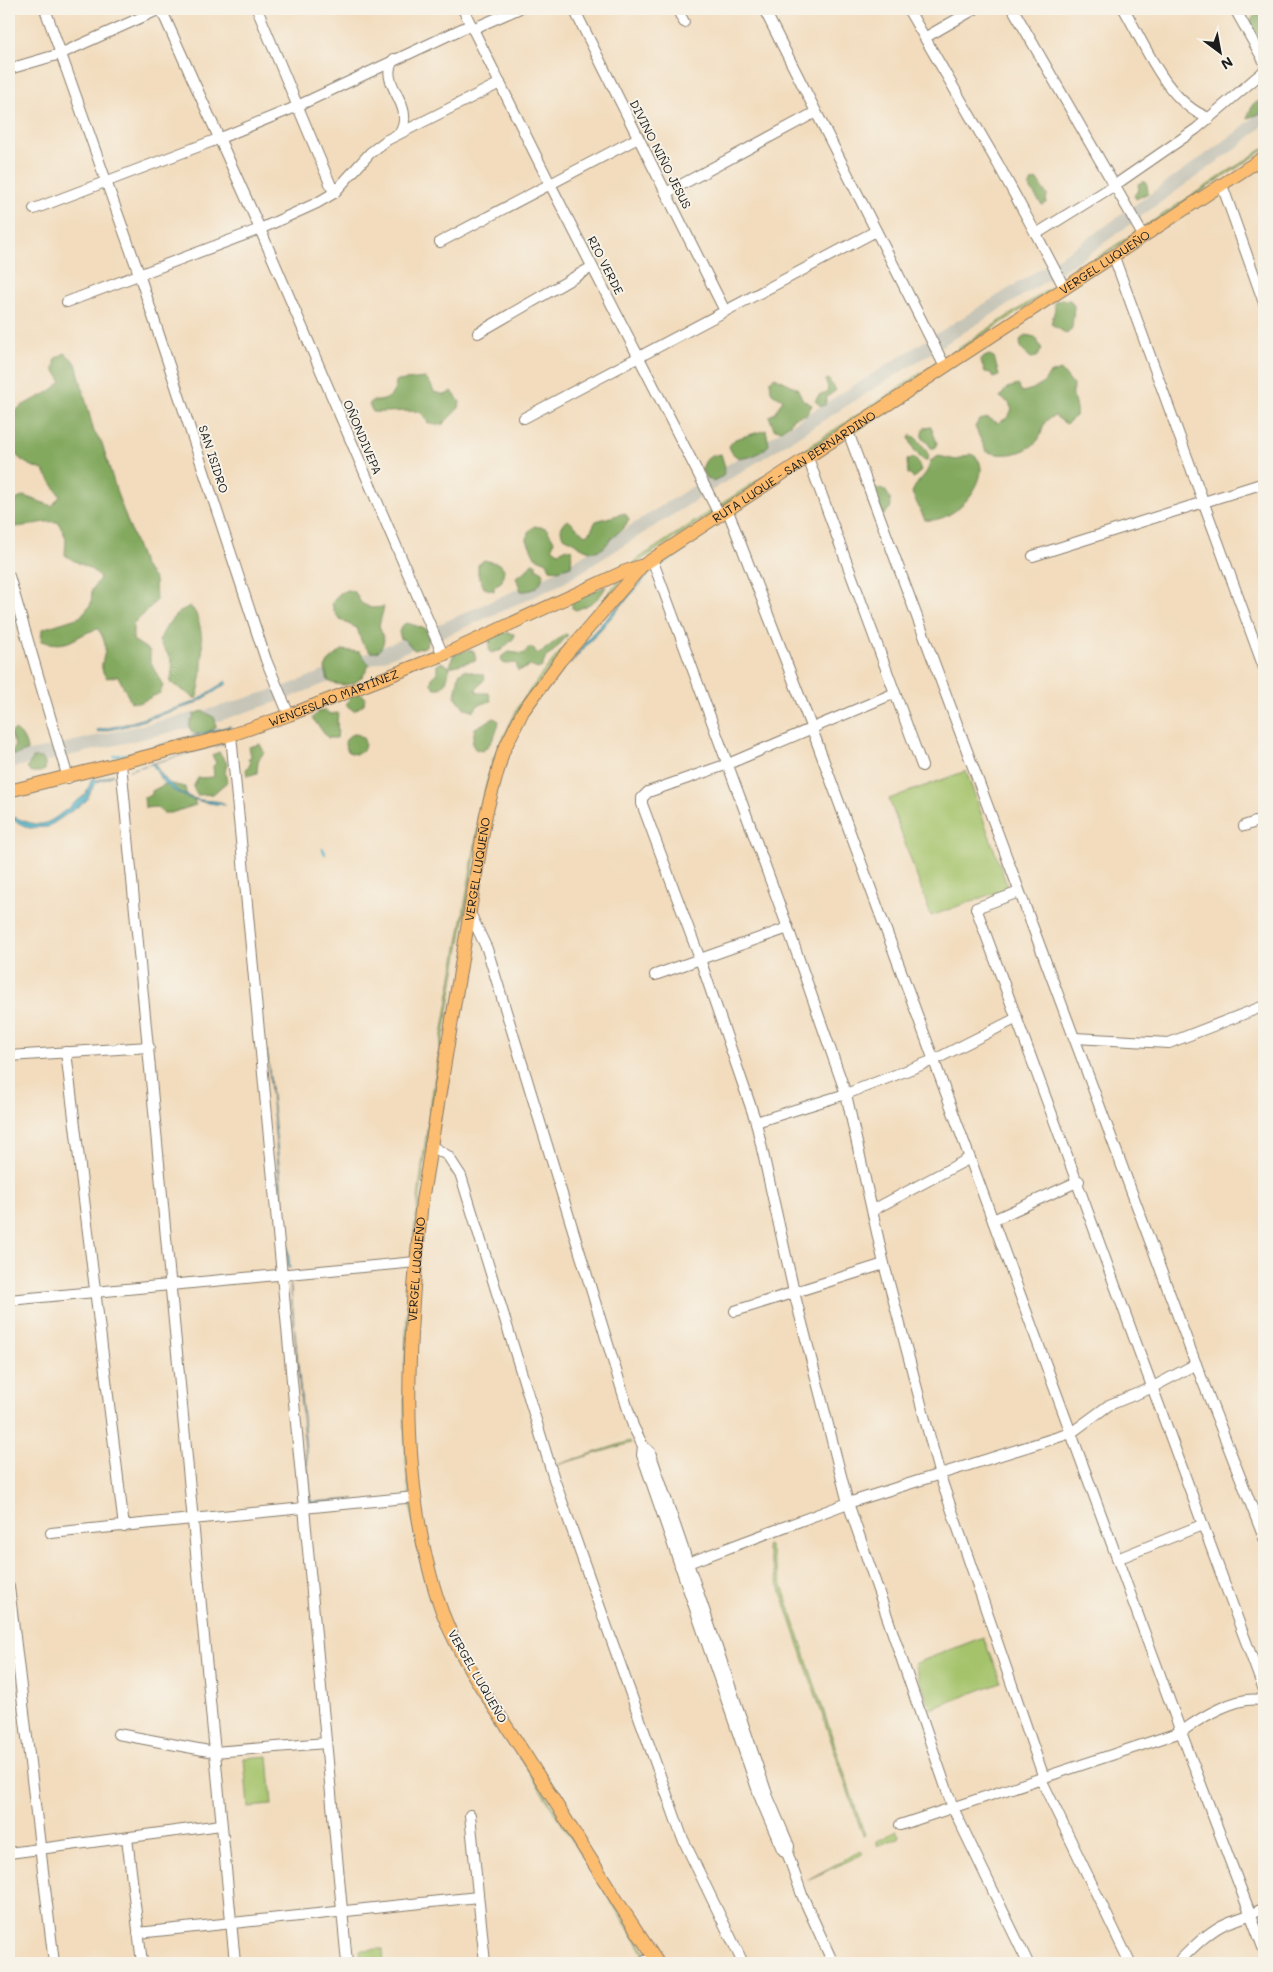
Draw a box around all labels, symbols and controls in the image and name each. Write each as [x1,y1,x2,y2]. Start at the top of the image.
north arrow [1196,28,1246,78]
text: N [1218,53,1237,74]
street label: DIVINO NIÑO JESUS [627,97,695,211]
street label: VERGEL LUQUEÑO [1056,226,1153,297]
street label: RIO VERDE [584,233,628,297]
street label: OÑONDIVEPA [340,397,386,477]
street label: RUTA LUQUE - SAN BERNARDINO [709,407,879,526]
street label: SAN ISIDRO [196,423,232,495]
street label: WENCESLAO MARTÍNEZ [266,665,401,729]
street label: VERGEL LUQUEÑO [460,816,493,922]
street label: VERGEL LUQUEÑO [404,1216,428,1322]
street label: VERGEL LUQUEÑO [445,1626,511,1726]

